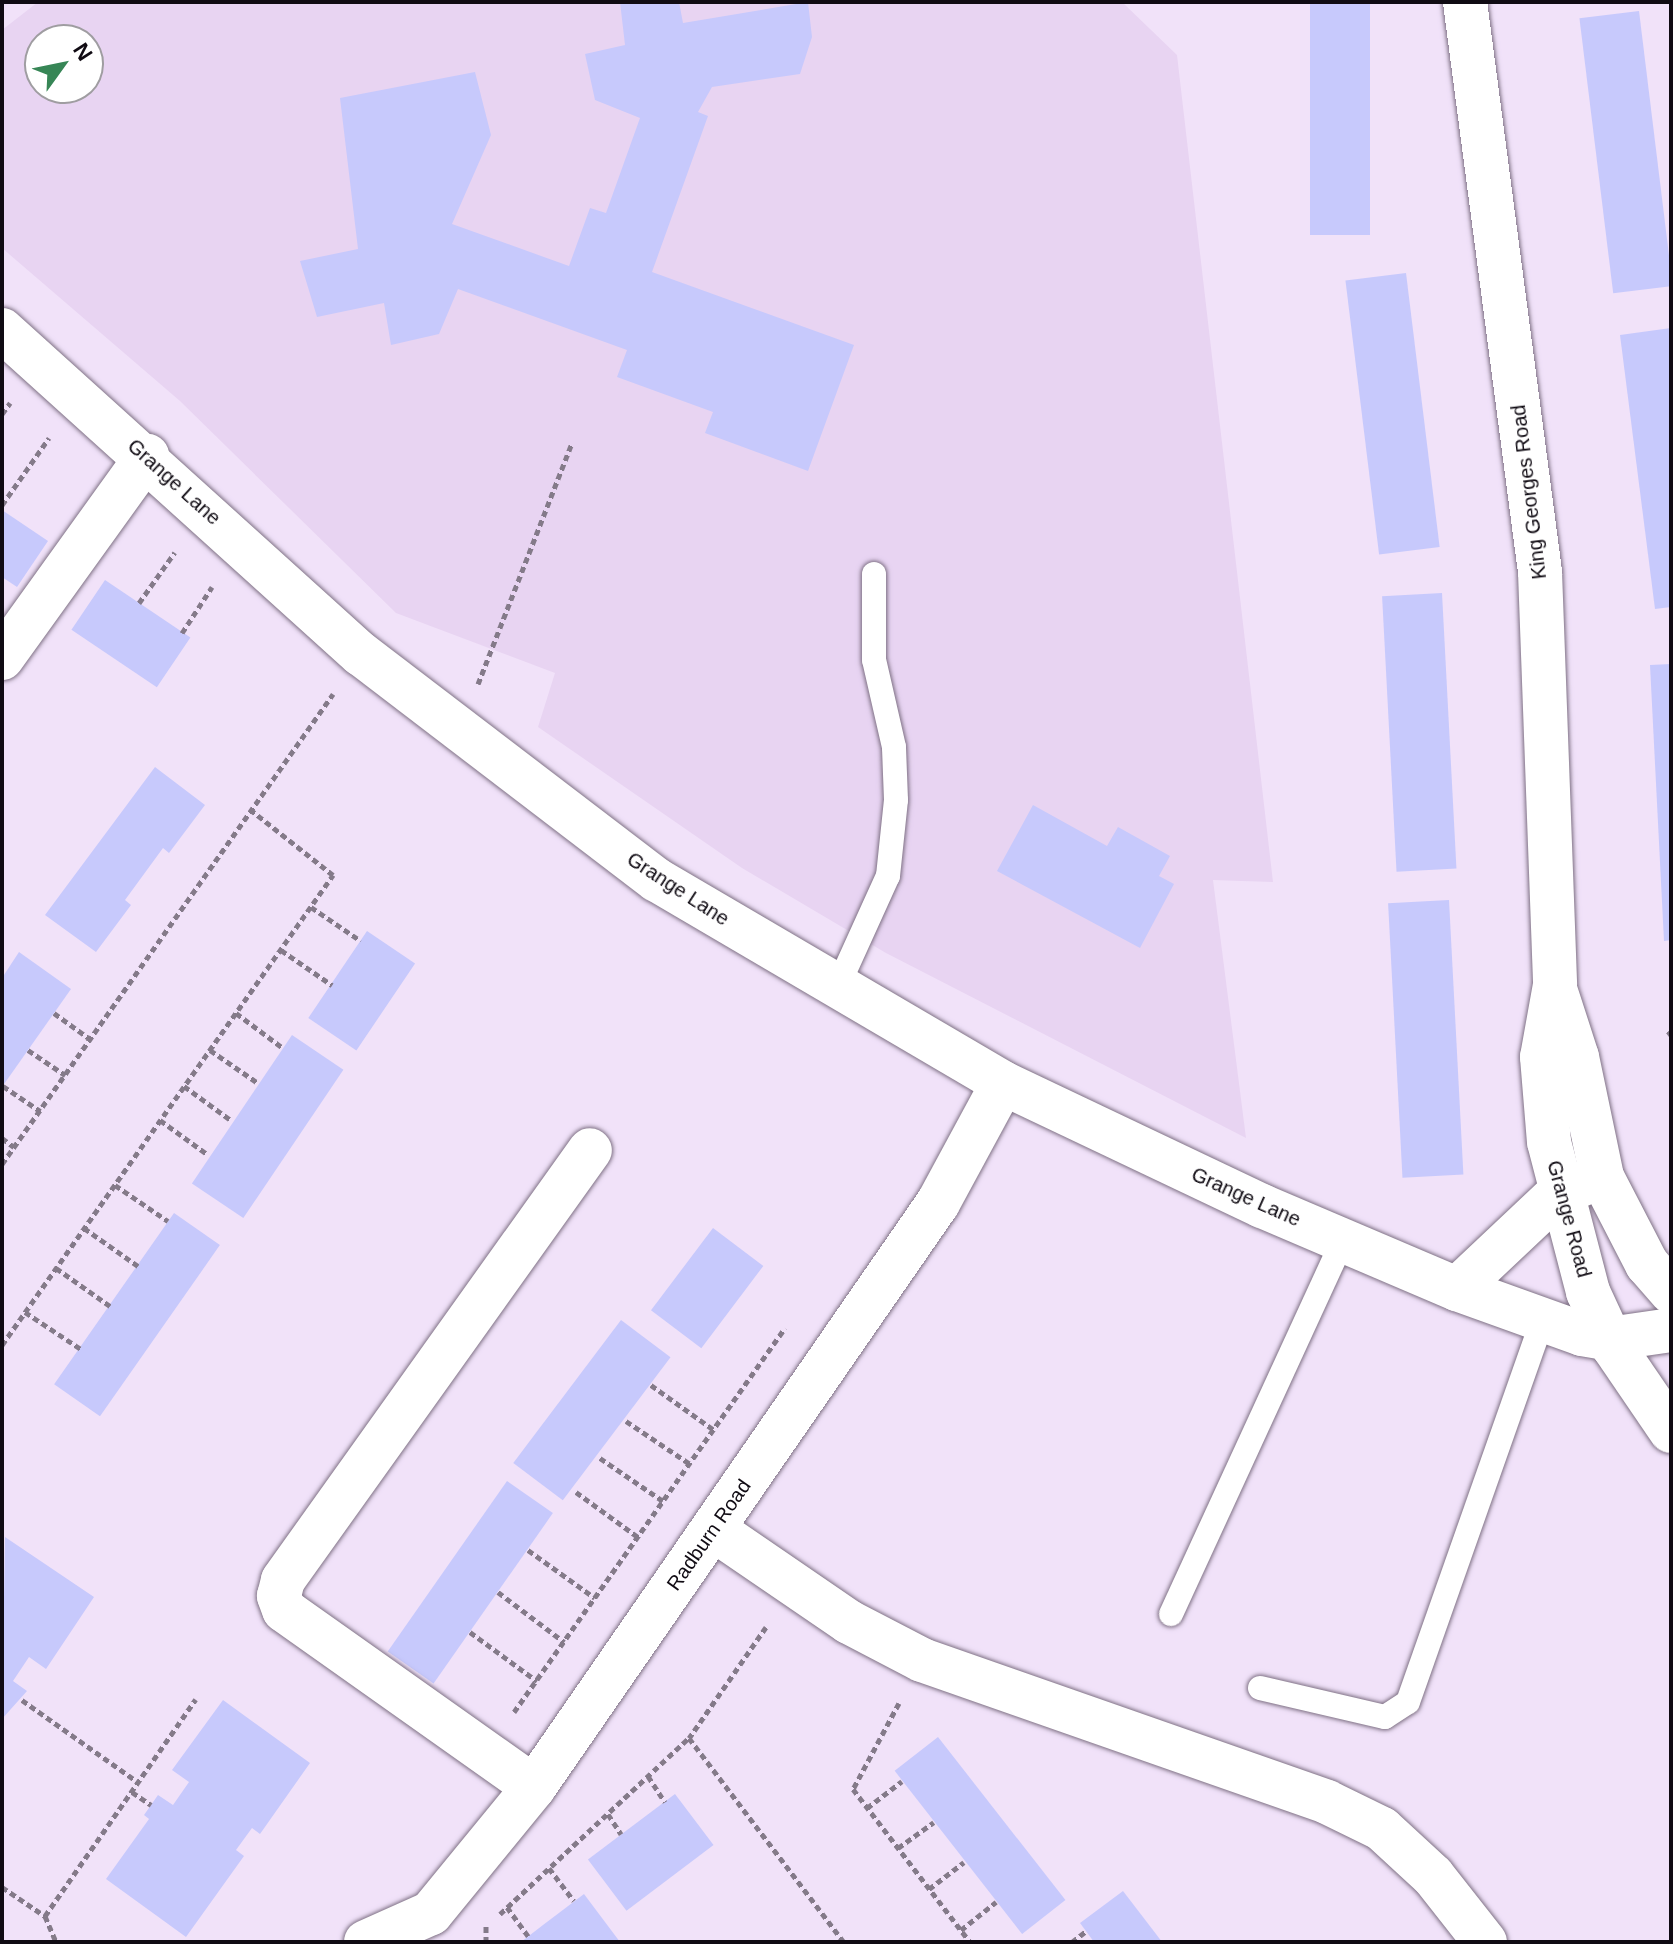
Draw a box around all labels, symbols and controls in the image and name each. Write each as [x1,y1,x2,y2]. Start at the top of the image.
north arrow [24,24,104,104]
text: N [68,38,98,65]
street label: King Georges Road [1506,403,1552,581]
street label: Grange Lane [123,434,225,530]
street label: Grange Lane [623,847,733,931]
street label: Grange Road [1542,1158,1596,1280]
street label: Grange Lane [1188,1162,1304,1232]
street label: Radburn Road [662,1475,756,1595]

